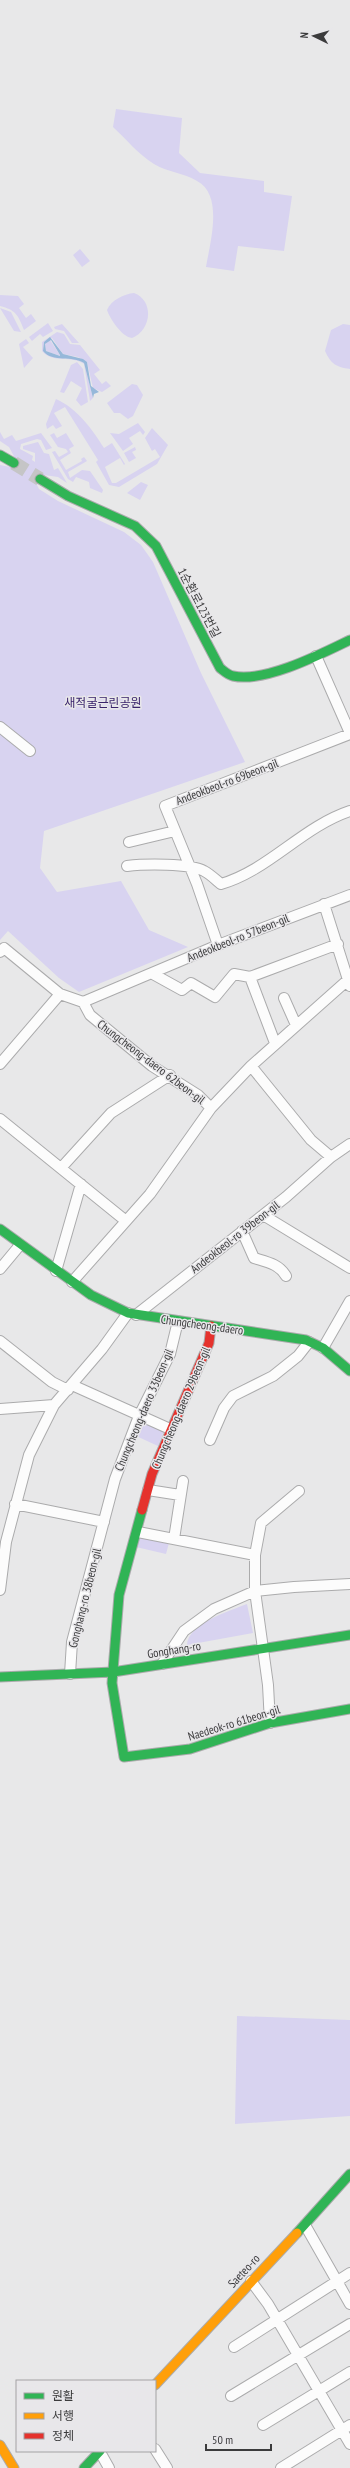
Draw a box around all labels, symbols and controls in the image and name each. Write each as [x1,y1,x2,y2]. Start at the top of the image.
north arrow [294,16,334,56]
text: N [297,32,311,39]
street label: 1순환로123번길 [175,565,224,640]
park label: 새적굴근린공원 [64,695,142,710]
street label: Andeokbeol-ro 69beon-gil [173,755,280,808]
street label: Andeokbeol-ro 57beon-gil [185,910,291,965]
street label: Chungcheong-daero 62beon-gil [94,1016,208,1107]
street label: Andeokbeol-ro 39beon-gil [187,1197,282,1276]
street label: Chungcheong-daero [160,1311,244,1338]
street label: Chungcheong-daero 29beon-gil [148,1344,213,1471]
street label: Chungcheong-daero 33beon-gil [111,1346,176,1473]
street label: Gonghang-ro 38beon-gil [65,1546,104,1649]
street label: Gonghang-ro [146,1638,202,1661]
street label: Naedeok-ro 61beon-gil [186,1701,282,1744]
street label: Saeteo-ro [224,2251,263,2290]
legend [16,2380,156,2452]
text: 원활 [52,2388,74,2403]
text: 서행 [52,2408,74,2423]
scale bar [206,2426,271,2452]
text: 정체 [52,2428,74,2443]
text: 50 m [212,2432,233,2447]

